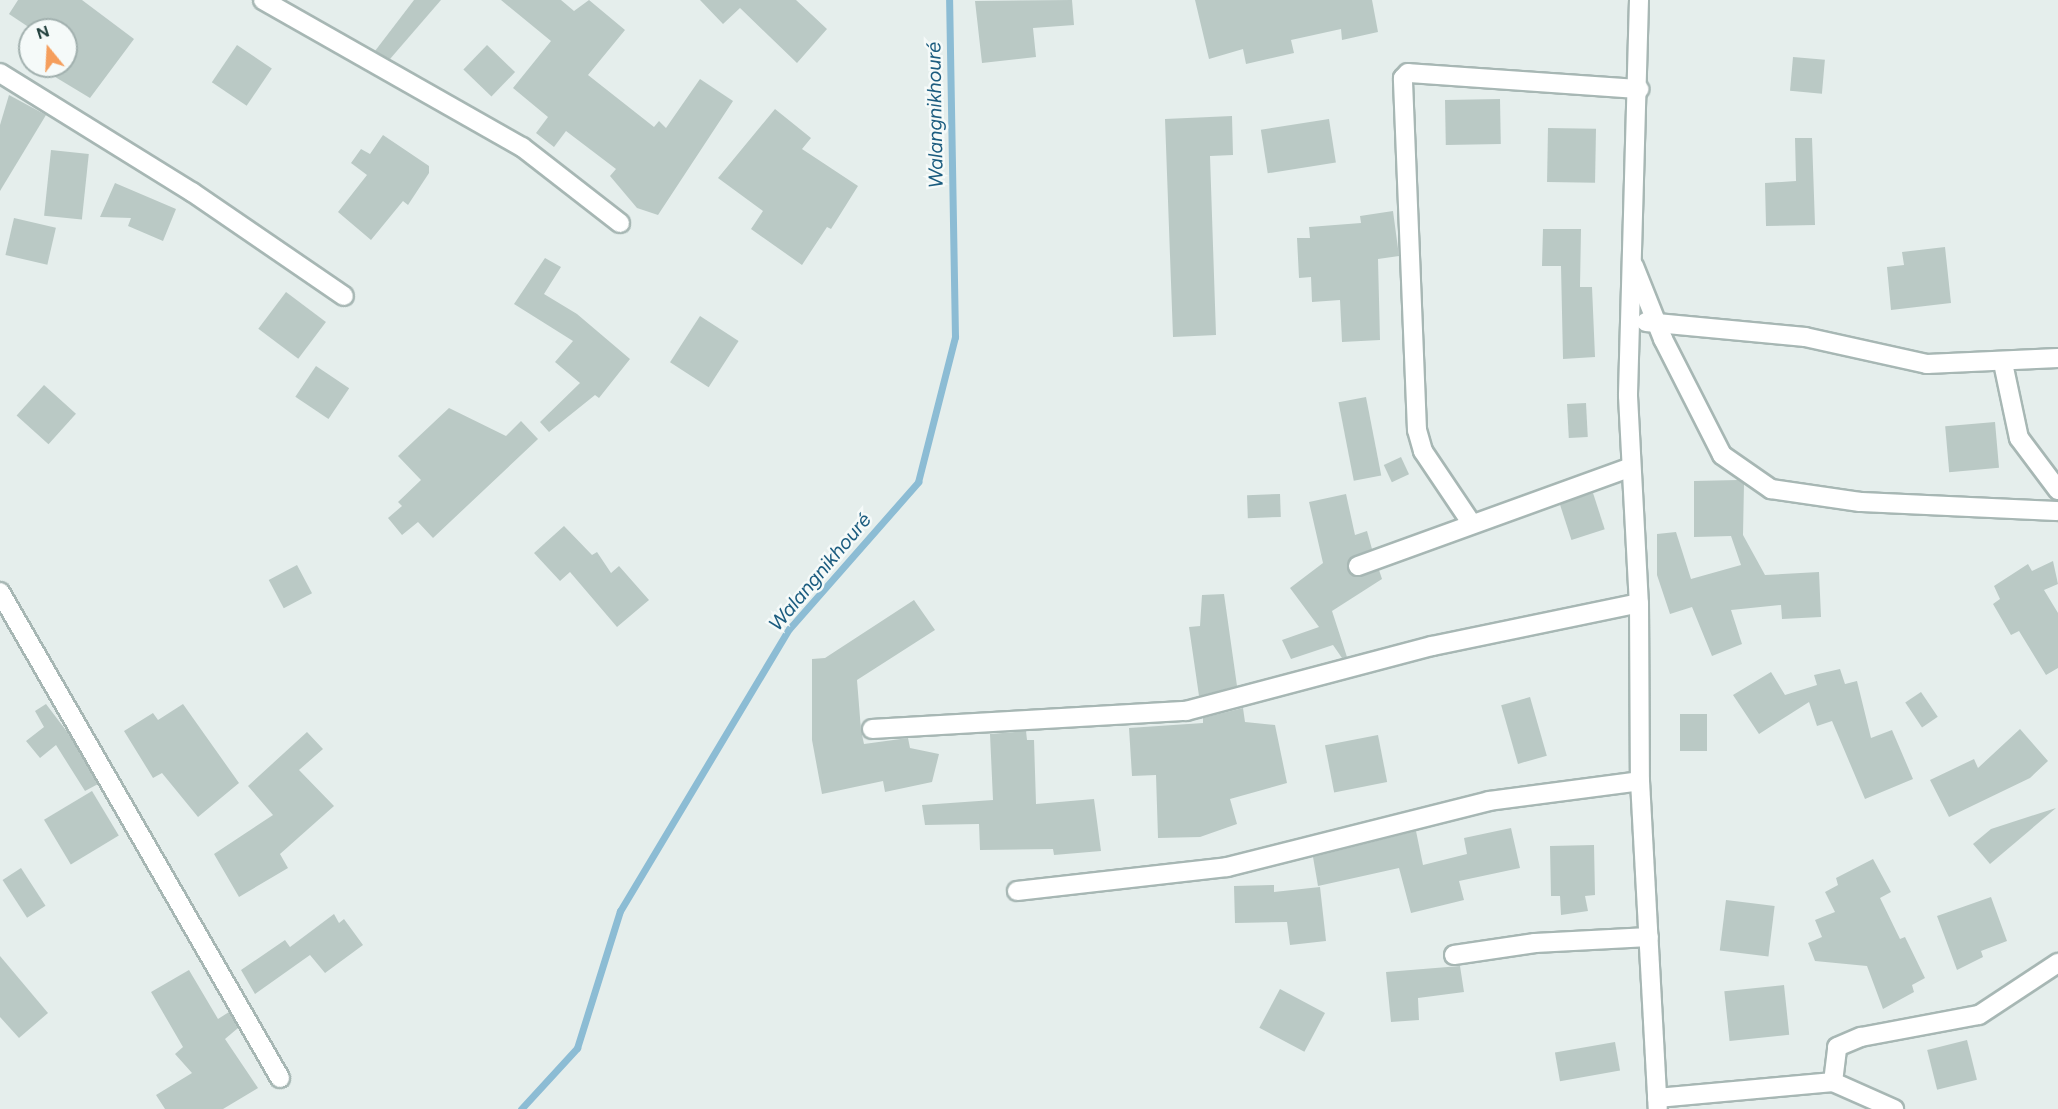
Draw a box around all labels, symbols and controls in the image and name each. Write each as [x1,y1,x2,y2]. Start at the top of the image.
north arrow [18,18,78,78]
text: N [34,21,52,43]
water label: Walangnikhouré [922,42,948,188]
water label: Walangnikhouré [764,508,876,636]

